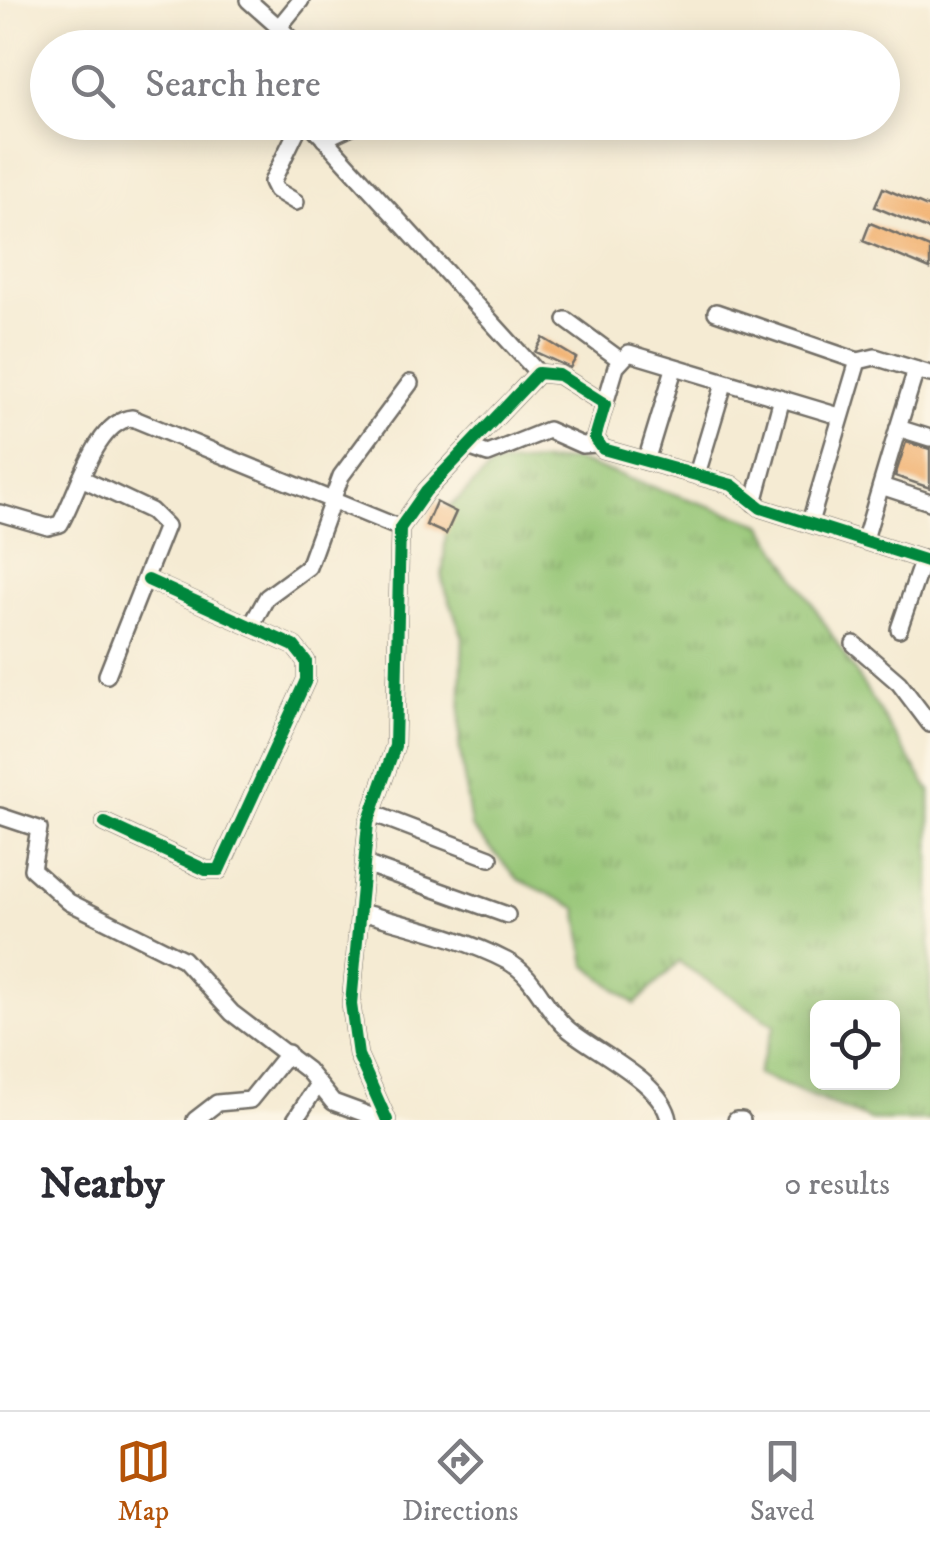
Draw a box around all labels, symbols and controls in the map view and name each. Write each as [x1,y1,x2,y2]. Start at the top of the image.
search box [30,30,900,140]
icon: search [65,58,120,113]
text: Search here [145,61,321,109]
map controls [810,1000,900,1090]
button: locate [810,1000,900,1090]
text: Nearby [40,1159,164,1211]
text: 0 results [784,1165,890,1205]
tab: Map [116,1434,171,1529]
tab: Directions [402,1434,518,1529]
tab: Saved [750,1434,814,1529]

